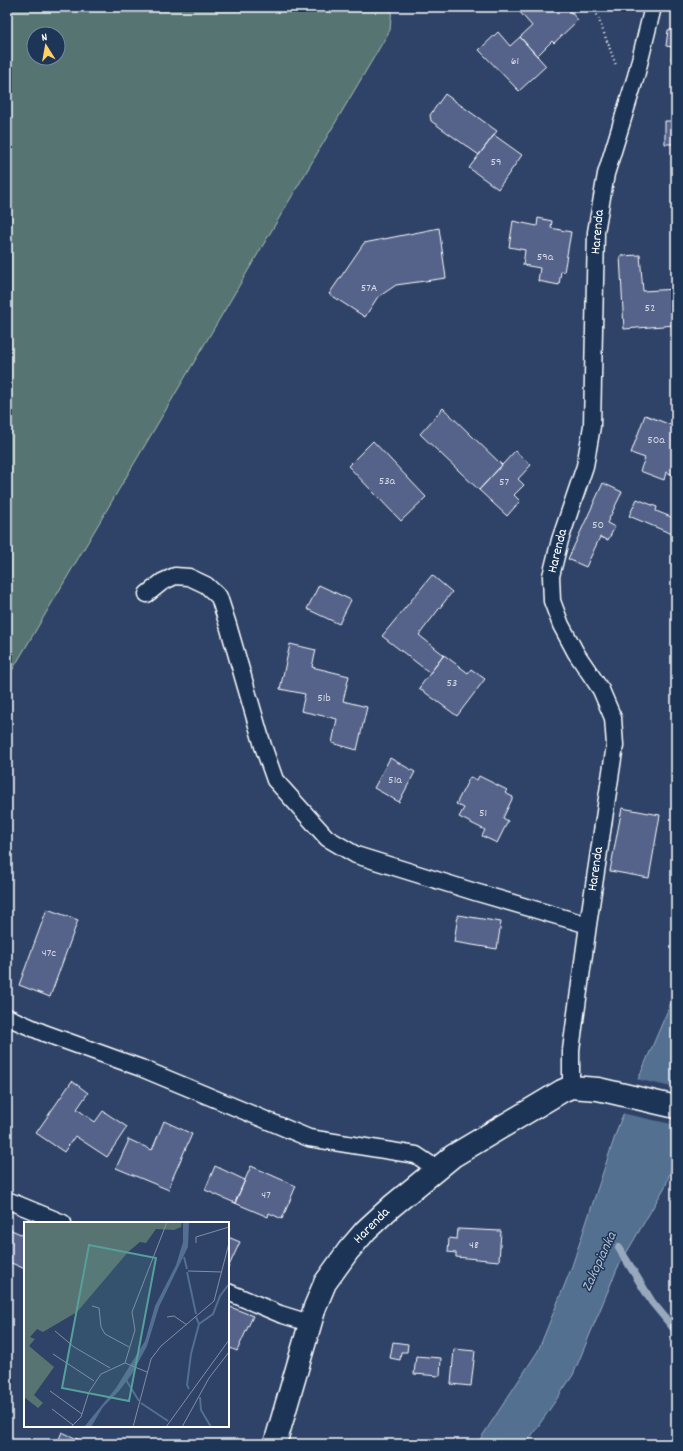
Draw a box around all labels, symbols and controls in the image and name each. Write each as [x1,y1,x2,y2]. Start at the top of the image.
north arrow [26,26,66,66]
text: N [40,30,49,47]
house number: 61 [511,53,519,70]
house number: 59 [490,154,502,171]
street label: Harenda [586,208,610,255]
house number: 59a [537,249,554,266]
house number: 57A [361,280,378,297]
house number: 52 [645,300,655,317]
house number: 50a [647,432,665,449]
house number: 53a [379,473,396,490]
house number: 57 [499,474,509,491]
house number: 50 [592,517,604,534]
street label: Harenda [543,526,573,575]
house number: 53 [447,675,457,692]
house number: 51b [317,690,331,707]
house number: 51a [388,772,402,789]
house number: 51 [479,805,487,822]
street label: Harenda [583,845,609,893]
house number: 47c [42,945,56,962]
house number: 47 [261,1187,271,1204]
street label: Harenda [349,1203,395,1249]
inset map [24,1222,229,1427]
water label: Zakopianka [577,1228,624,1295]
house number: 48 [469,1237,479,1254]

